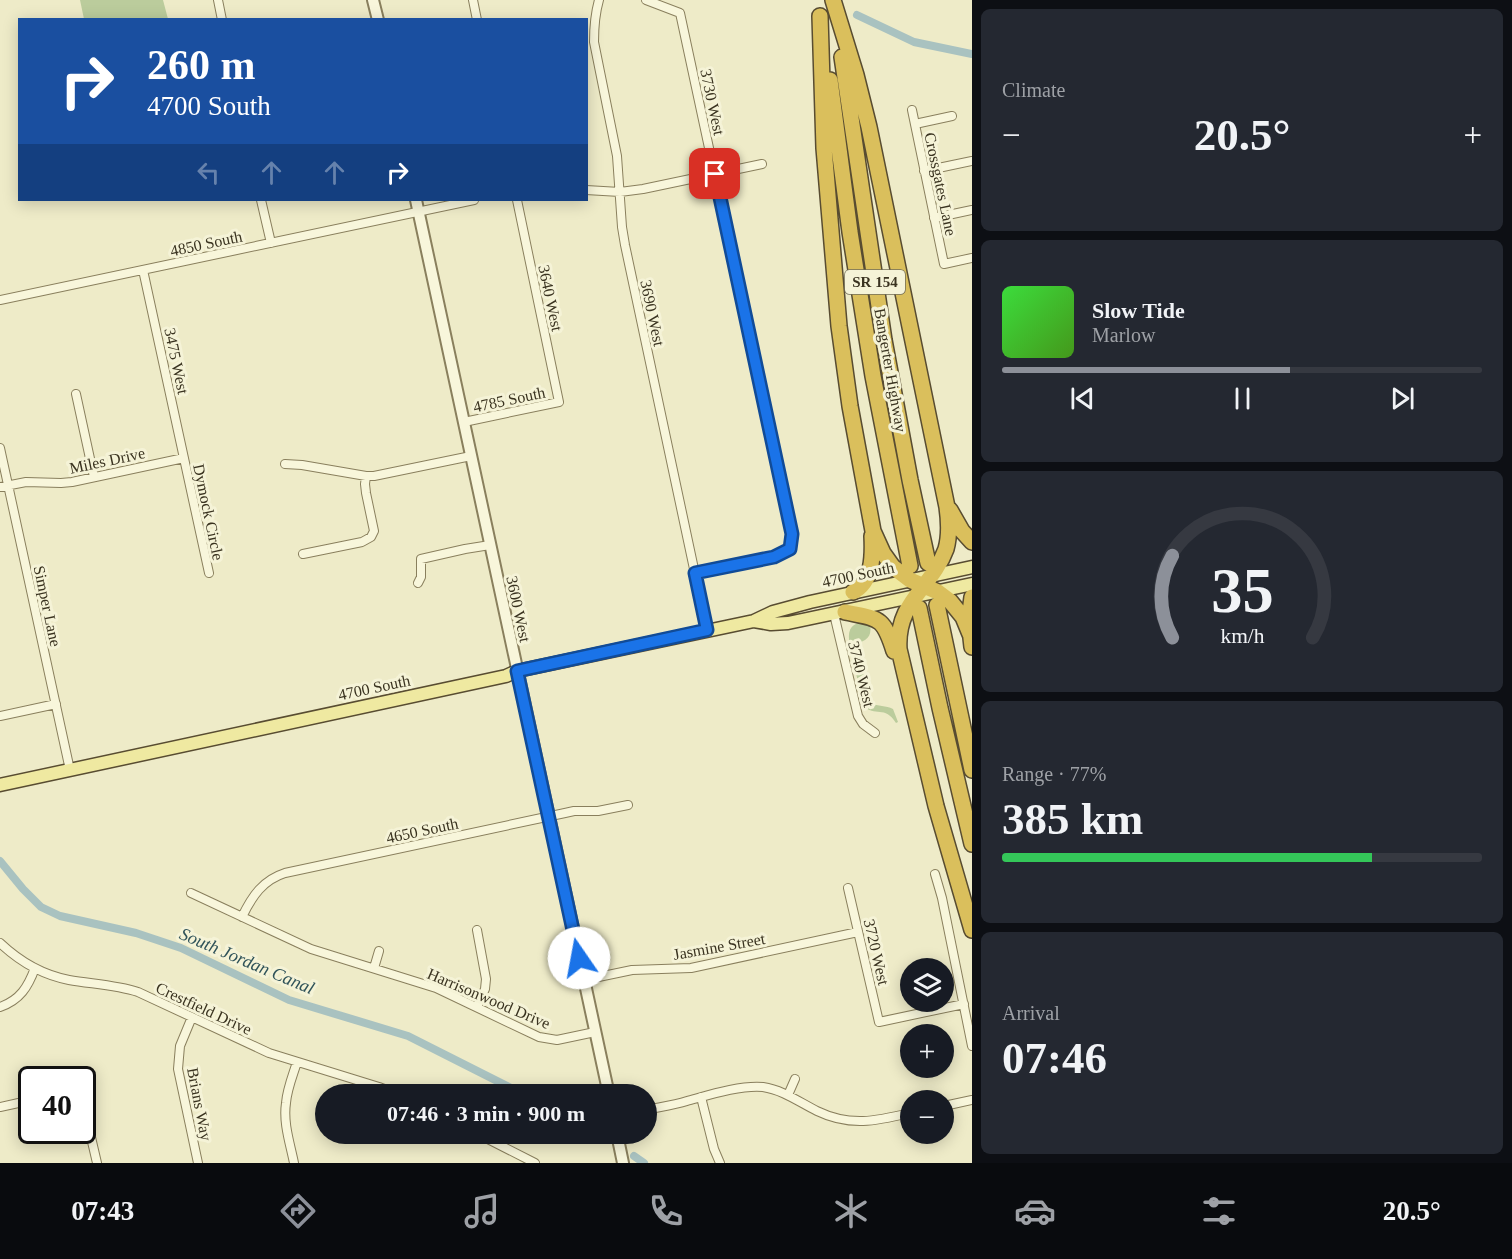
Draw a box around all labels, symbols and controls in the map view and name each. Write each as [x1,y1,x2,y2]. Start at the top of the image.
icon: right [48,42,126,120]
text: 260 m [147,42,256,88]
street label: 3730 West [697,67,728,137]
text: Climate [1002,79,1065,101]
text: 4700 South [147,91,271,121]
text: 20.5° [1194,110,1290,160]
text: − [1002,117,1021,153]
text: + [1463,117,1482,153]
street label: Crossgates Lane [920,131,960,238]
pin [689,148,740,199]
icon: left [192,156,225,189]
icon: ahead [255,156,288,189]
icon: ahead [318,156,351,189]
icon: right [381,156,414,189]
icon: arrive [698,157,731,190]
street label: 4850 South [168,228,244,259]
street label: 3640 West [535,263,566,333]
road number: SR 154 [845,270,905,294]
street label: 3690 West [637,278,668,348]
text: Slow Tide [1092,298,1185,323]
street label: Bangerter Highway [870,307,910,434]
text: Marlow [1092,324,1155,346]
street label: 3475 West [161,326,192,396]
icon: previous [1066,382,1099,415]
icon: pause [1226,382,1259,415]
icon: next [1386,382,1419,415]
street label: 4785 South [471,384,547,415]
street label: Miles Drive [68,444,146,477]
street label: Dymock Circle [189,462,227,562]
text: 35 [1211,557,1273,626]
street label: 4700 South [820,559,896,590]
street label: Simper Lane [30,564,64,648]
street label: 3600 West [503,574,534,644]
text: km/h [1220,625,1264,649]
street label: 3740 West [845,639,878,709]
street label: 4700 South [336,672,412,703]
text: Range · 77% [1002,763,1106,785]
text: 385 km [1002,794,1143,844]
street label: 4650 South [384,815,460,846]
street label: 3720 West [861,917,892,987]
water label: South Jordan Canal [177,924,317,998]
position arrow [547,926,611,990]
street label: Jasmine Street [672,930,767,963]
map controls [900,958,954,1144]
button: layers [900,958,954,1012]
street label: Harrisonwood Drive [425,965,553,1032]
street label: Crestfield Drive [153,979,254,1038]
text: Arrival [1002,1002,1060,1024]
button: + [900,1024,954,1078]
text: 07:46 [1002,1033,1107,1083]
speed limit sign: 40 [18,1066,96,1144]
street label: Brians Way [183,1066,215,1142]
button: − [900,1090,954,1144]
text: 07:46 · 3 min · 900 m [387,1101,585,1126]
icon: directions [277,1190,319,1232]
icon: music [461,1190,503,1232]
icon: phone [645,1190,687,1232]
icon: climate [830,1190,872,1232]
icon: car [1014,1190,1056,1232]
icon: filters [1198,1190,1240,1232]
text: 07:43 [71,1196,134,1226]
text: 20.5° [1383,1196,1441,1226]

